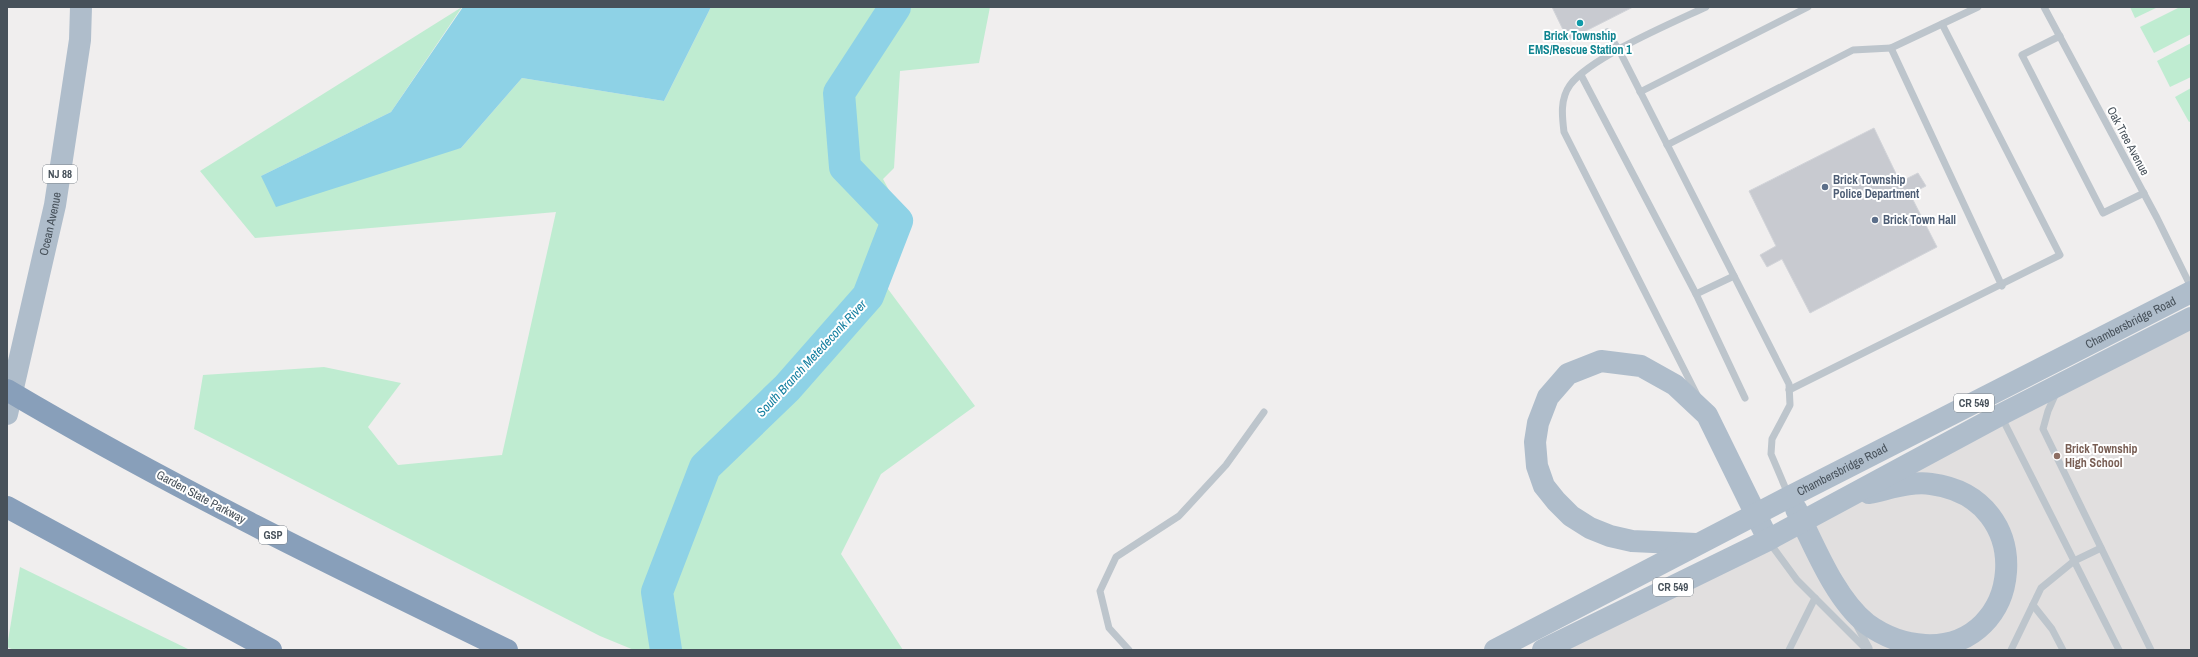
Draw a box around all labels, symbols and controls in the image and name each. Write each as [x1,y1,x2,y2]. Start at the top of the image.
marker: Brick Township EMS/Rescue Station 1 [1575,18,1585,28]
place label: Brick Township EMS/Rescue Station 1 [1528,28,1632,58]
street label: Oak Tree Avenue [2103,104,2153,178]
road number: NJ 88 [43,165,77,183]
place label: Brick Township Police Department [1833,172,1920,202]
marker: Brick Township Police Department [1820,182,1830,192]
street label: Ocean Avenue [36,191,65,257]
place label: Brick Town Hall [1883,212,1956,228]
marker: Brick Town Hall [1870,215,1880,225]
street label: Chambersbridge Road [2083,293,2179,353]
water label: South Branch Metedeconk River [753,296,870,420]
road number: CR 549 [1954,394,1994,412]
street label: Chambersbridge Road [1794,440,1890,500]
place label: Brick Township High School [2065,441,2138,471]
marker: Brick Township High School [2052,451,2062,461]
street label: Garden State Parkway [154,467,249,527]
road number: GSP [259,526,287,544]
road number: CR 549 [1653,578,1693,596]

